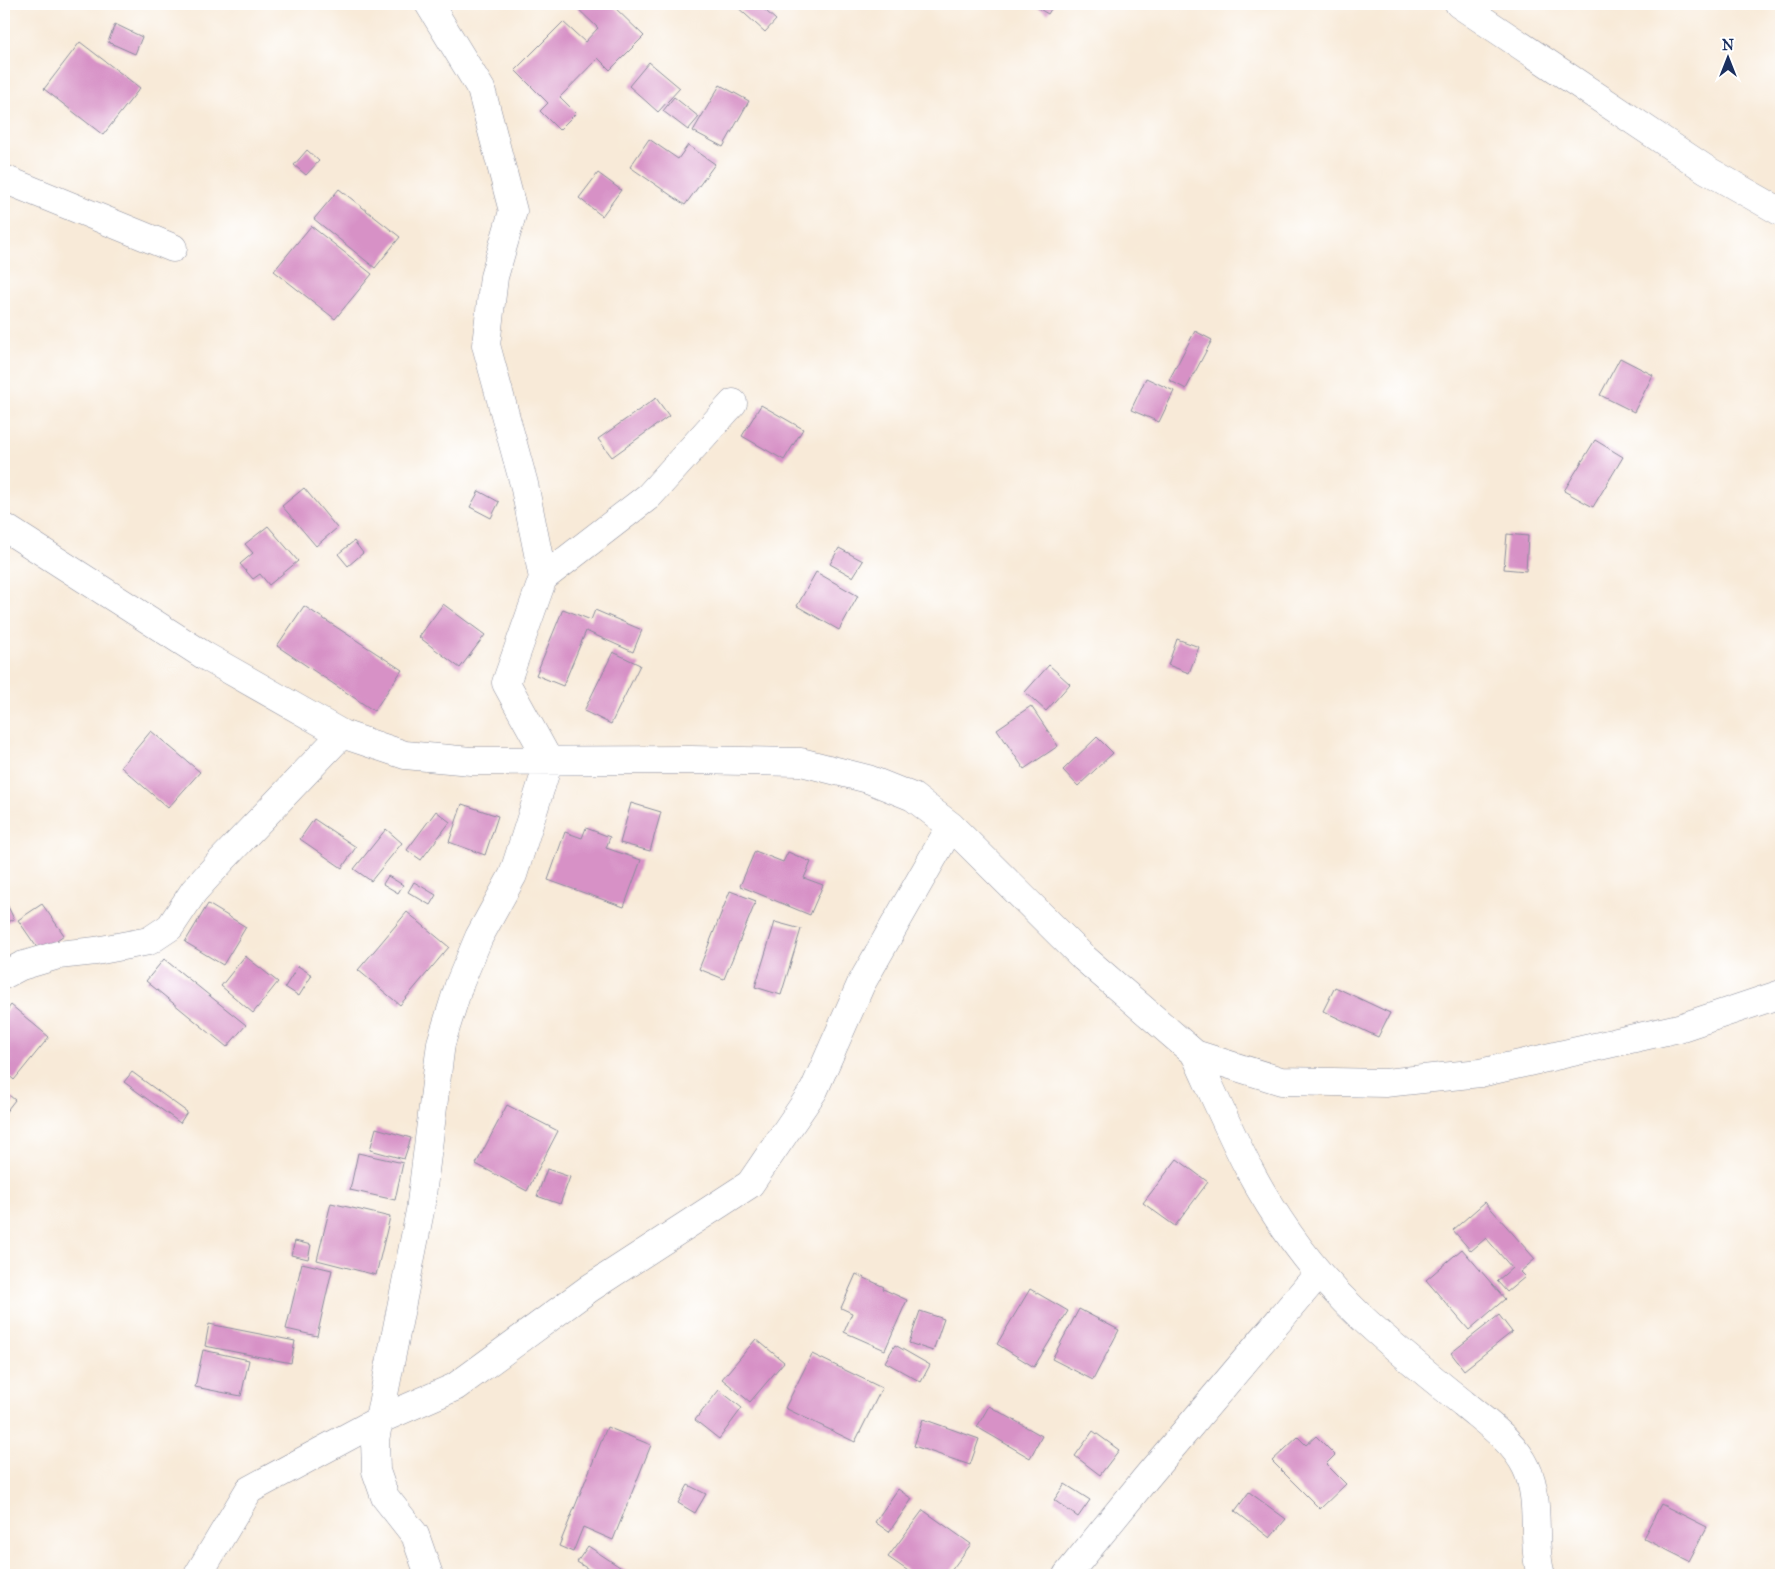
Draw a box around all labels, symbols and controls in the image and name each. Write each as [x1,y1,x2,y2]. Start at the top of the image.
north arrow [1702,32,1752,82]
text: N [1722,37,1734,54]

